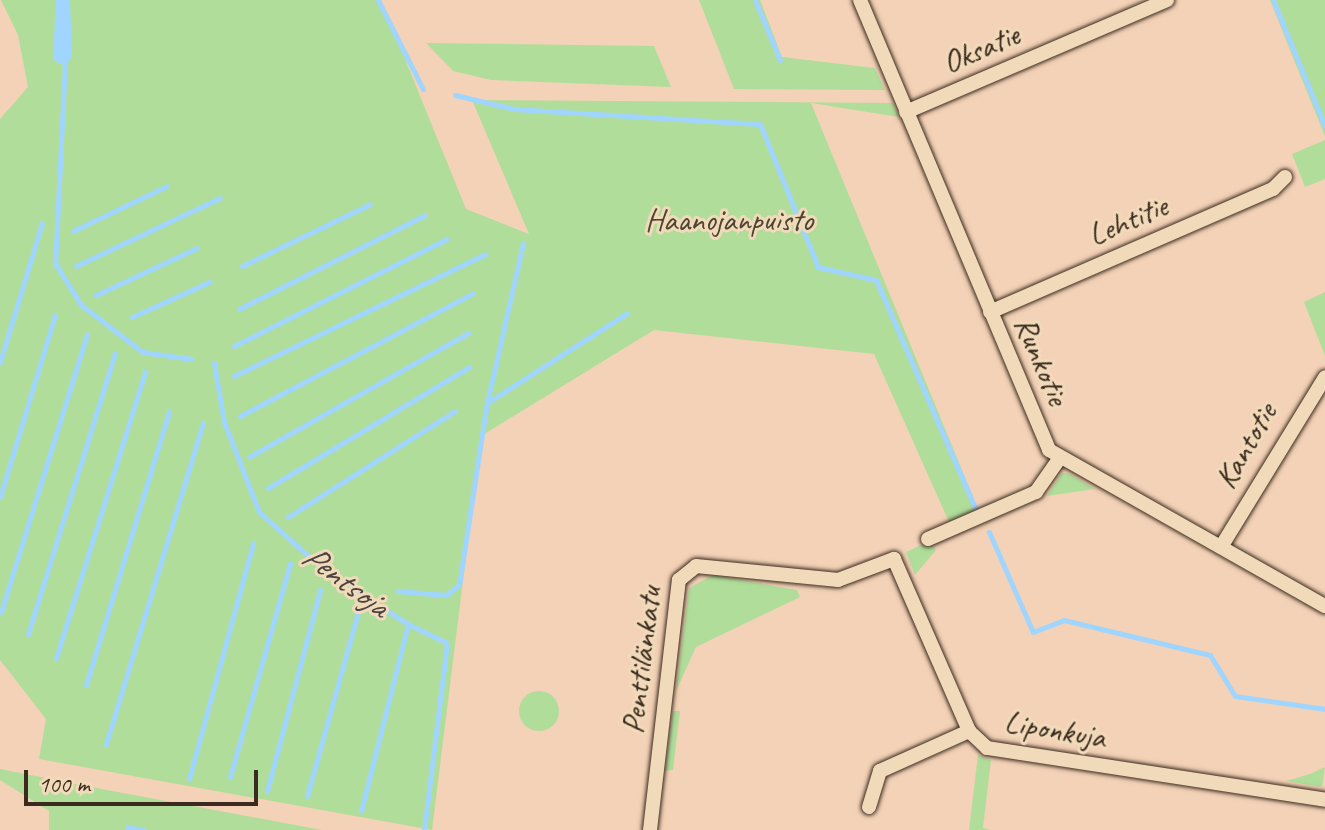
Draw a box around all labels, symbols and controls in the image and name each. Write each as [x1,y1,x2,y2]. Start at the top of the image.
street label: Oksatie [937,16,1025,82]
street label: Lehtitie [1083,187,1173,255]
park label: Haanojanpuisto [645,201,813,239]
street label: Runkotie [1005,311,1077,411]
street label: Kantotie [1206,397,1286,495]
water label: Pentsoja [295,535,397,625]
street label: Penttilänkatu [614,584,670,736]
street label: Liponkuja [1002,703,1108,757]
scale bar [28,754,262,804]
text: 100 m [38,769,90,799]

